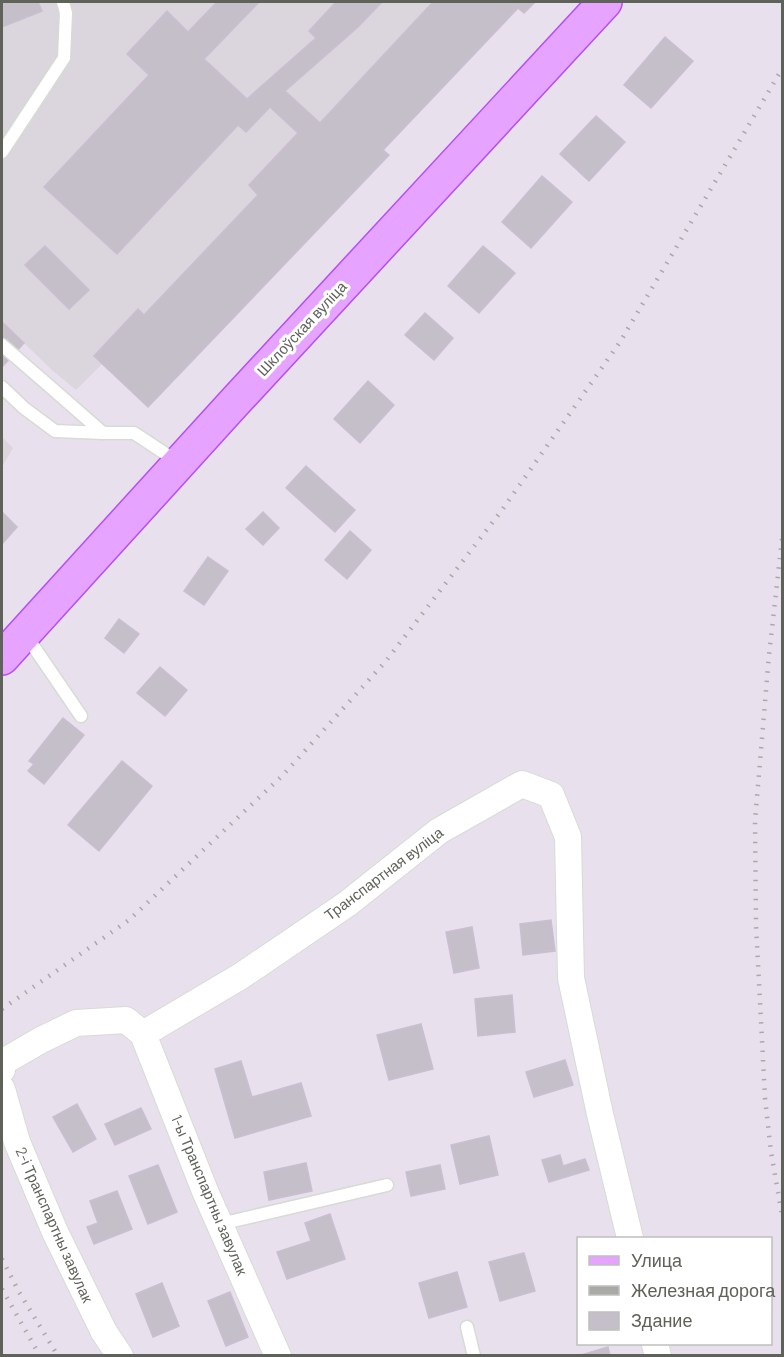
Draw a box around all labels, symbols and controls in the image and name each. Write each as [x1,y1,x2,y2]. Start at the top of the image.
street label: Шклоўская вуліца [253,277,350,379]
street label: Транспартная вуліца [321,822,447,924]
street label: 1-ы Транспартны завулак [168,1112,252,1278]
street label: 2-і Транспартны завулак [12,1144,98,1305]
legend [577,1237,772,1345]
text: Улица [631,1249,683,1271]
text: Железная дорога [631,1279,776,1301]
text: Здание [631,1309,692,1331]

